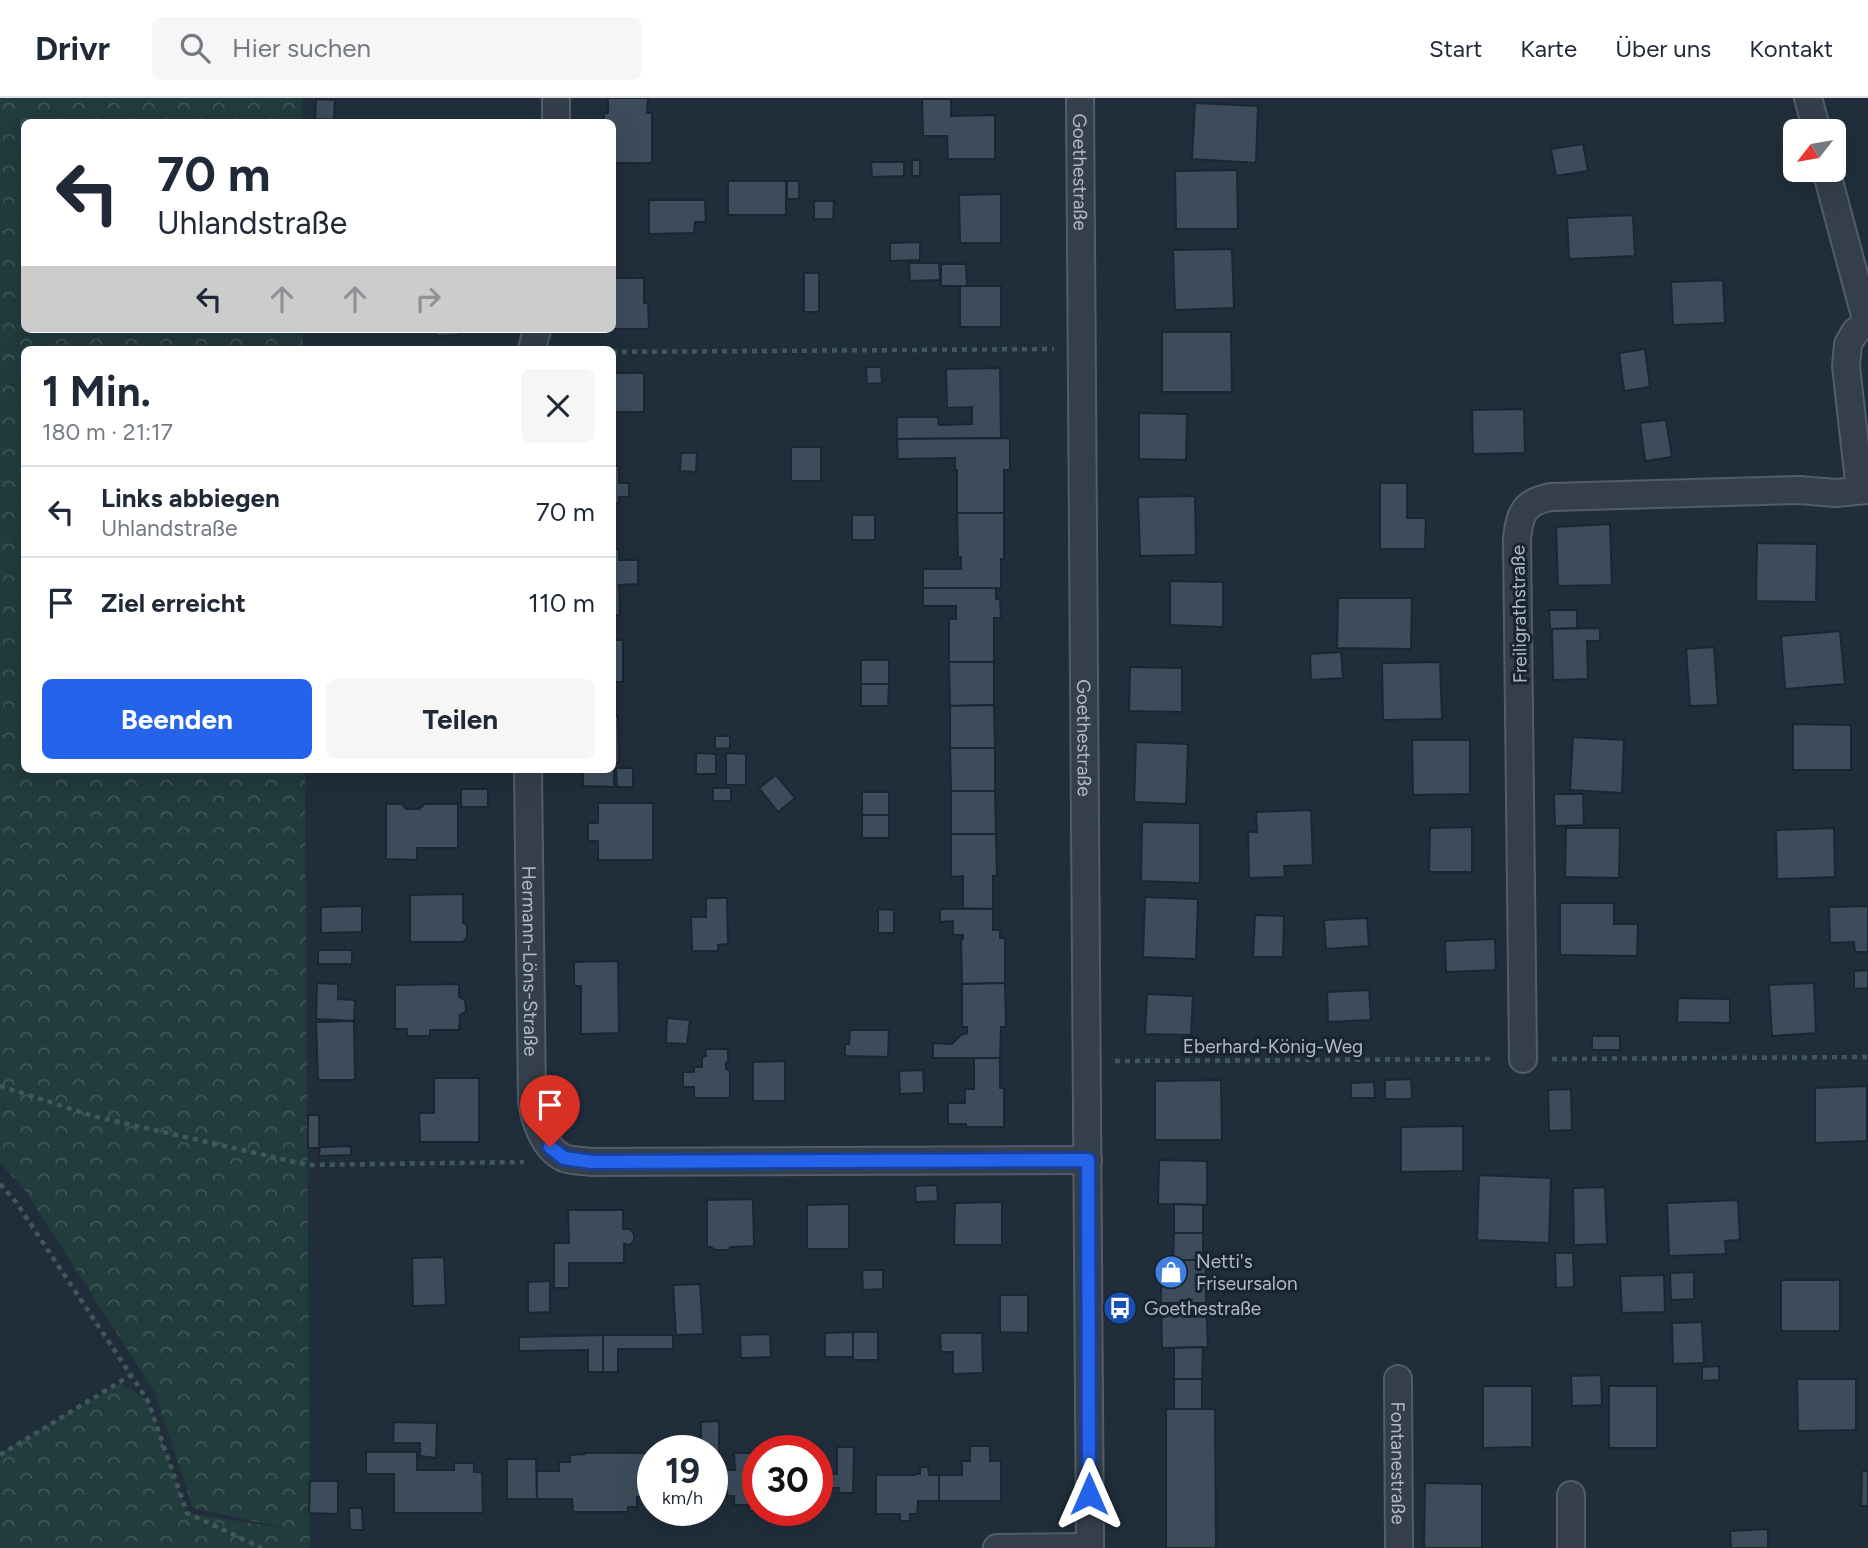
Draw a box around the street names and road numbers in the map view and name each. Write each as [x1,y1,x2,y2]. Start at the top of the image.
street label: Goethestraße [1069,113,1092,231]
street label: Freiligrathstraße [1506,545,1532,683]
street label: Goethestraße [1073,679,1096,797]
street label: Hermann-Löns-Straße [518,866,543,1056]
street label: Eberhard-König-Weg [1183,1035,1363,1058]
street label: Fontanestraße [1387,1401,1410,1525]

